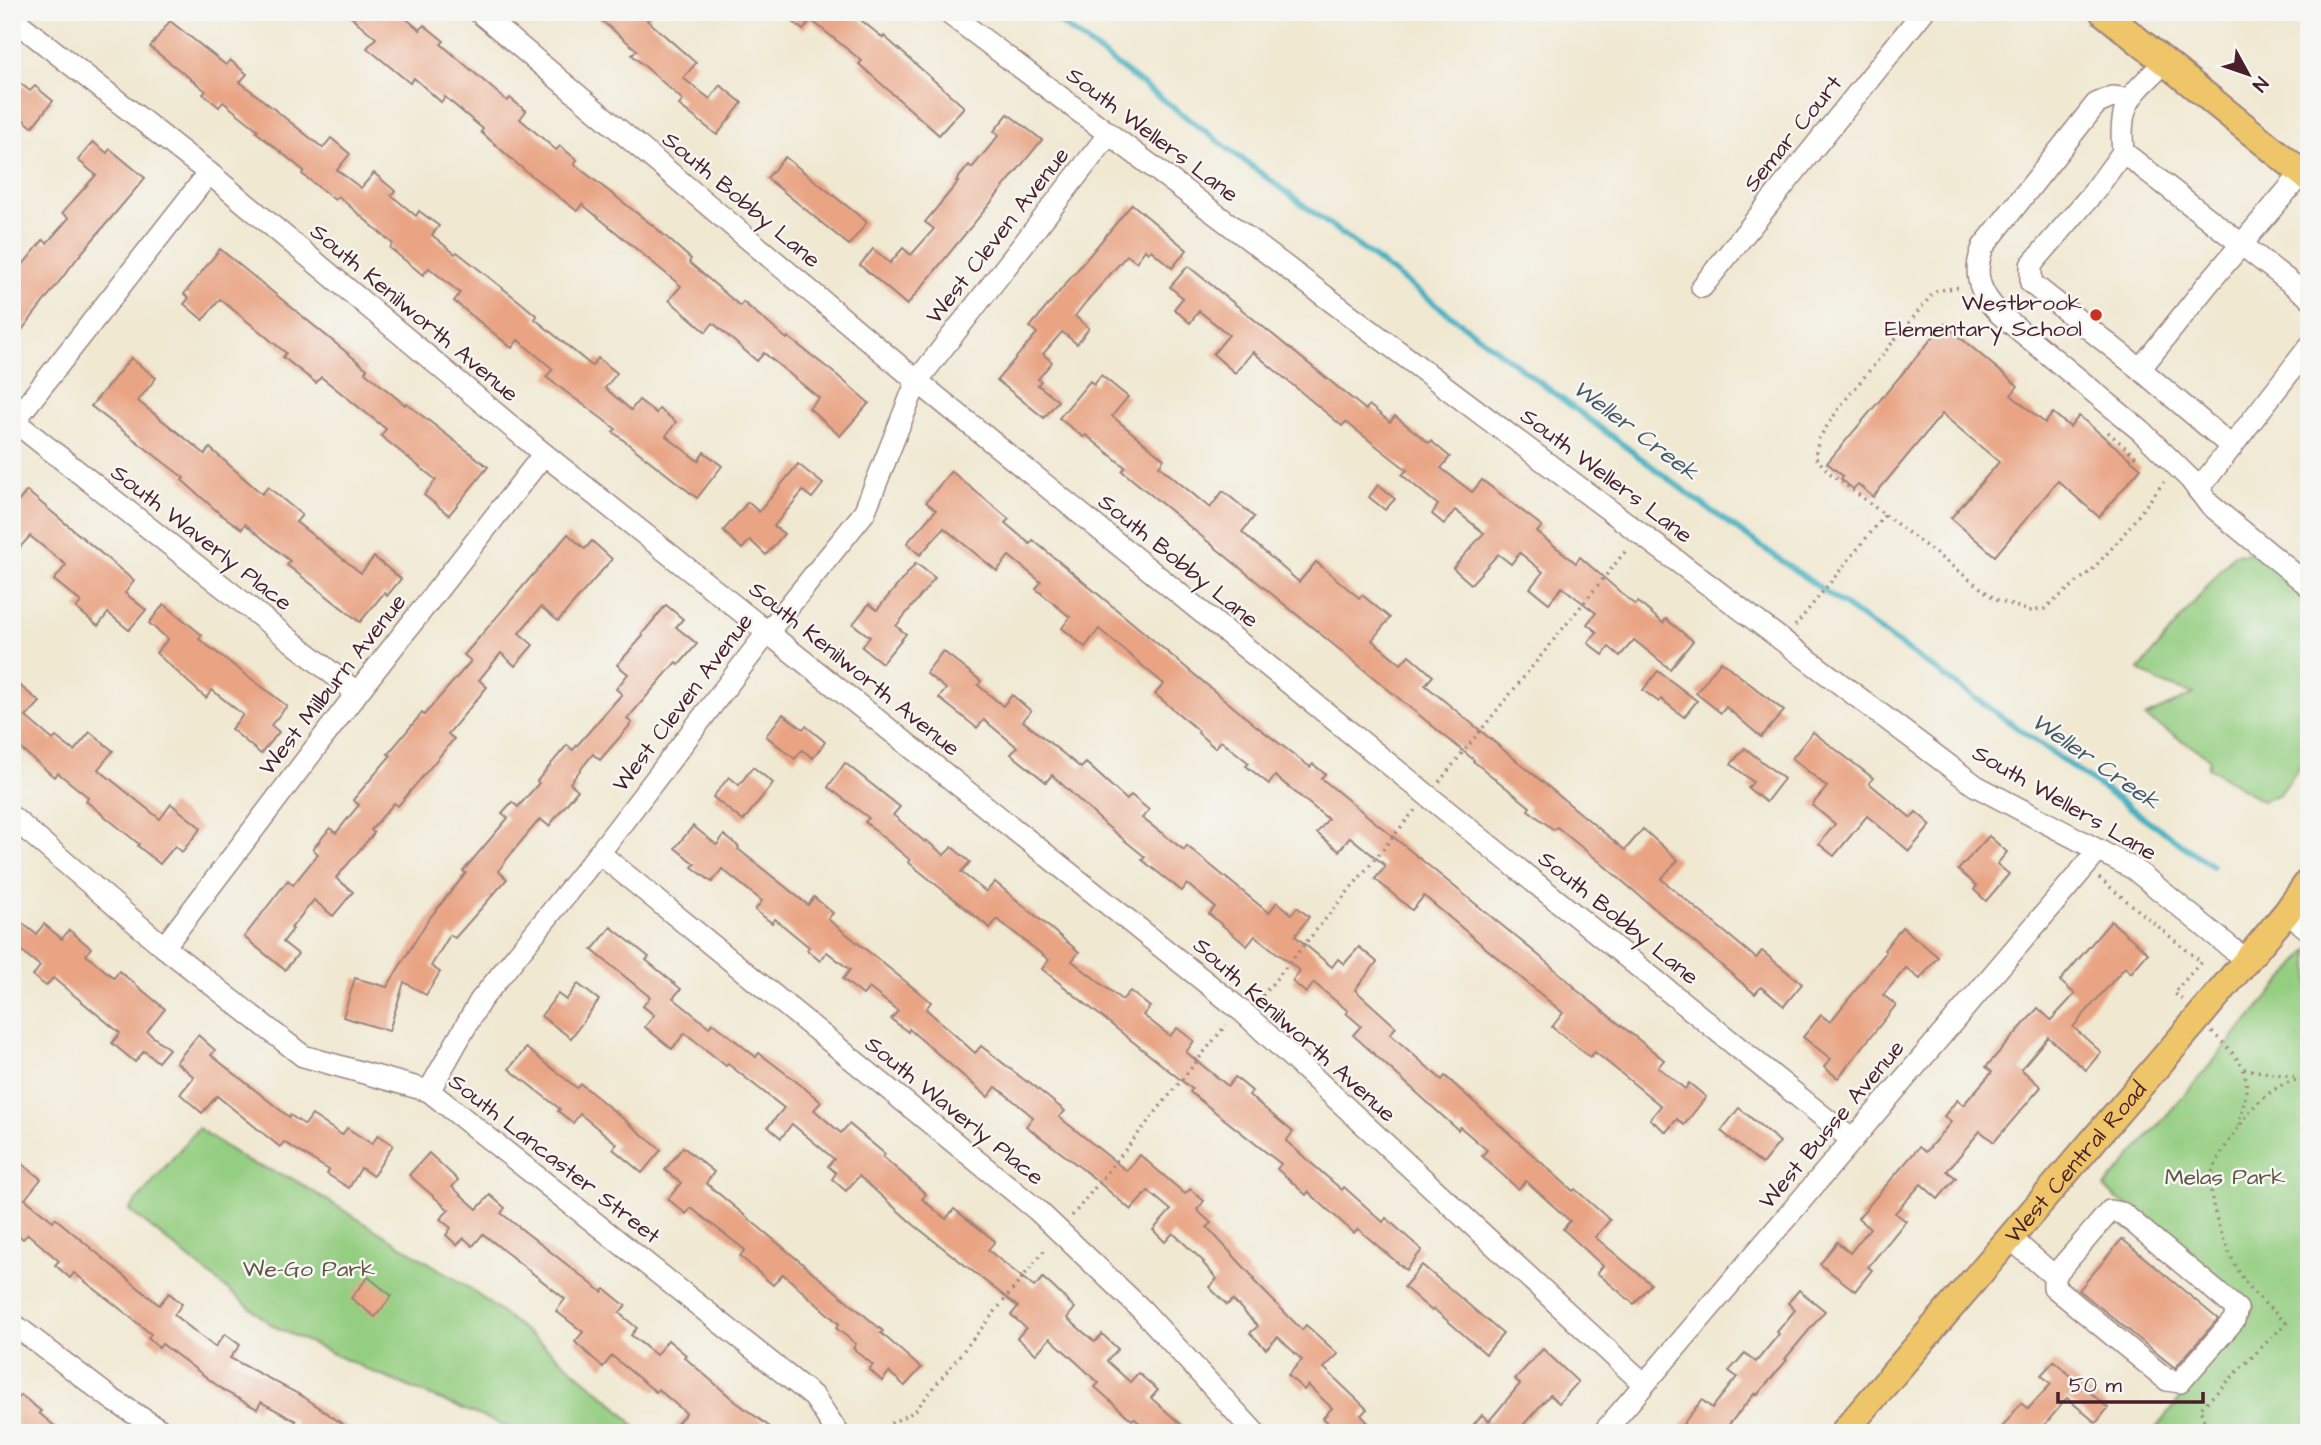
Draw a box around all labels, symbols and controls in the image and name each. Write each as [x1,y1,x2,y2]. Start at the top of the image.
north arrow [2212,38,2282,108]
street label: South Wellers Lane [1060,59,1245,210]
street label: Semar Court [1736,68,1850,199]
text: N [2246,71,2274,97]
street label: South Bobby Lane [655,124,827,276]
street label: West Cleven Avenue [919,141,1077,331]
street label: South Kenilworth Avenue [303,216,525,410]
place label: Westbrook Elementary School [1885,287,2082,346]
marker: Westbrook Elementary School [2088,307,2104,323]
water label: Weller Creek [1565,372,1706,490]
street label: South Wellers Lane [1514,400,1699,551]
street label: South Waverly Place [103,457,299,620]
street label: South Bobby Lane [1091,486,1265,636]
street label: South Kenilworth Avenue [742,574,967,764]
street label: West Milburn Avenue [252,587,414,782]
street label: West Cleven Avenue [605,607,761,799]
water label: Weller Creek [2024,705,2168,819]
street label: South Wellers Lane [1966,737,2163,869]
street label: South Bobby Lane [1531,843,1705,993]
street label: South Kenilworth Avenue [1186,930,1403,1130]
street label: South Waverly Place [857,1028,1051,1194]
street label: West Busse Avenue [1751,1033,1912,1216]
street label: South Lancaster Street [442,1066,668,1252]
street label: West Central Road [1997,1074,2154,1250]
park label: Melas Park [2165,1161,2285,1193]
park label: We-Go Park [243,1253,375,1285]
scale bar [2058,1361,2204,1405]
text: 50 m [2069,1371,2123,1400]

